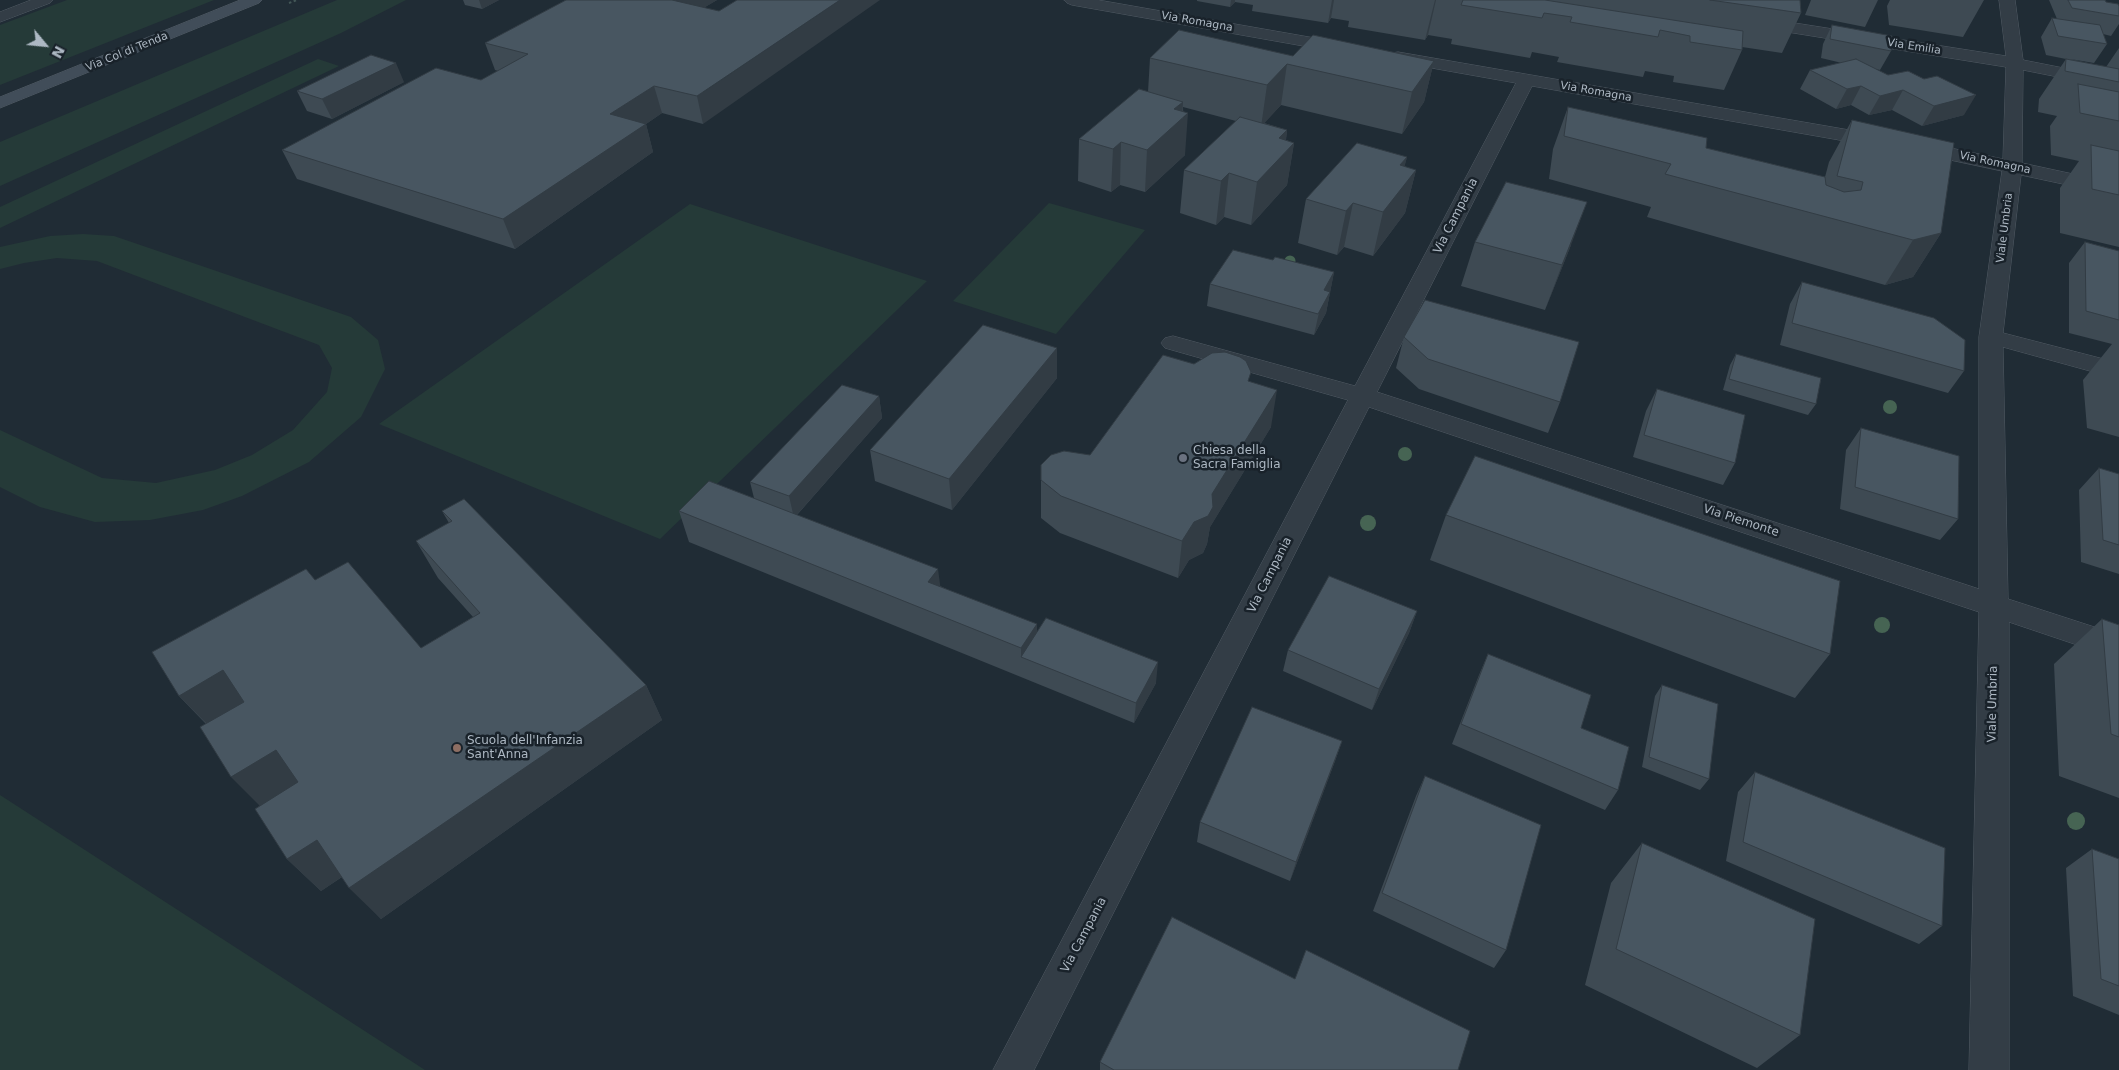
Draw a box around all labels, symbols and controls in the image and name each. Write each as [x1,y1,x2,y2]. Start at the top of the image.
street label: Via Romagna [1160,9,1234,35]
north arrow [20,20,70,70]
street label: Via Col di Tenda [84,30,170,74]
street label: Via Emilia [1886,36,1942,58]
text: N [48,43,68,61]
street label: Via Romagna [1559,79,1633,105]
street label: Via Romagna [1958,149,2032,177]
street label: Via Campania [1431,176,1481,256]
street label: Viale Umbria [1994,192,2016,264]
place label: Chiesa della Sacra Famiglia [1193,444,1280,472]
marker: Chiesa della Sacra Famiglia [1177,452,1189,464]
street label: Via Piemonte [1701,502,1781,540]
street label: Via Campania [1245,535,1295,615]
street label: Viale Umbria [1985,665,2001,743]
place label: Scuola dell'Infanzia Sant'Anna [467,734,583,762]
marker: Scuola dell'Infanzia Sant'Anna [451,742,463,754]
street label: Via Campania [1058,895,1110,975]

